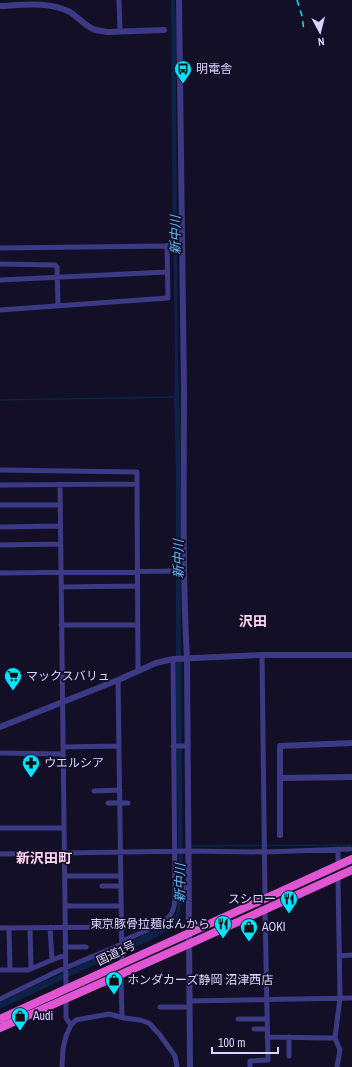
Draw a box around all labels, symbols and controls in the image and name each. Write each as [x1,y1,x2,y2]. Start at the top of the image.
north arrow [300,12,340,52]
text: N [317,35,325,49]
bus stop icon: 明電舎 [173,59,193,84]
place label: 明電舎 [196,61,232,77]
water label: 新中川 [167,214,184,255]
water label: 新中川 [170,538,187,579]
district label: 沢田 [239,612,267,630]
supermarket icon: マックスバリュ [3,666,23,691]
place label: マックスバリュ [26,668,110,684]
pharmacy icon: ウエルシア [21,753,41,778]
place label: ウエルシア [44,755,104,771]
district label: 新沢田町 [16,849,72,867]
water label: 新中川 [171,861,189,903]
restaurant icon: スシロー [279,889,299,914]
place label: スシロー [228,891,276,907]
restaurant icon: 東京豚骨拉麺ばんから [213,914,233,939]
place label: 東京豚骨拉麺ばんから [90,916,210,932]
shop icon: AOKI [239,917,259,942]
place label: AOKI [261,919,286,935]
street label: 国道1号 [94,937,138,969]
shop icon: ホンダカーズ静岡 沼津西店 [104,970,124,995]
place label: ホンダカーズ静岡 沼津西店 [127,972,273,988]
shop icon: Audi [10,1006,30,1031]
place label: Audi [32,1008,53,1024]
scale bar [212,1029,278,1055]
text: 100 m [218,1035,245,1051]

